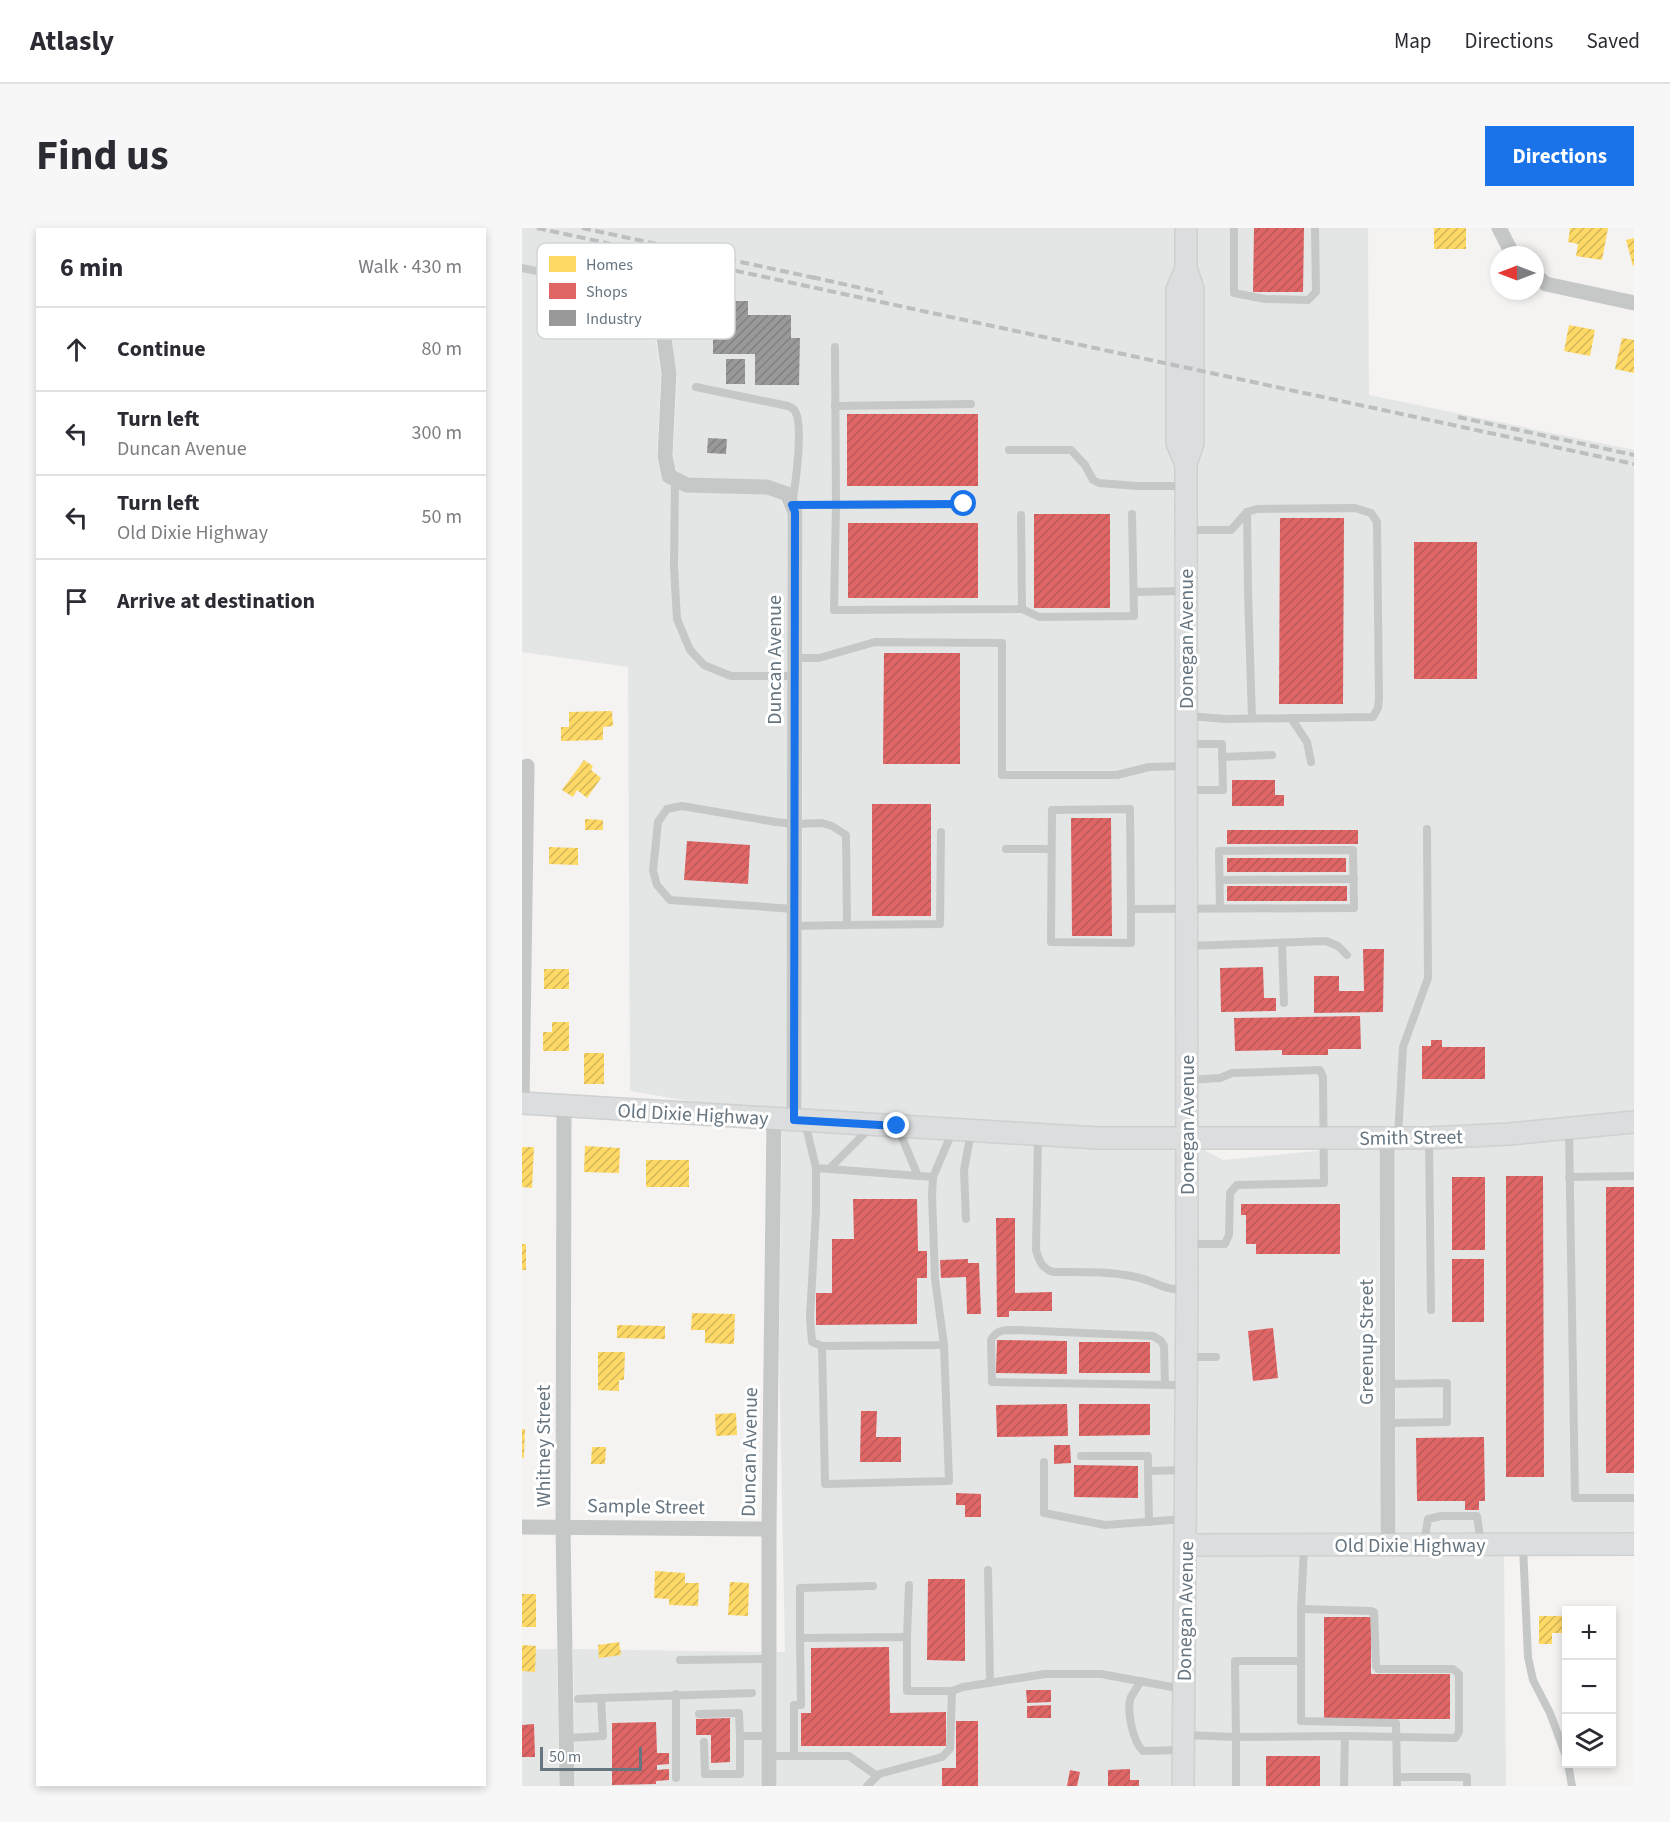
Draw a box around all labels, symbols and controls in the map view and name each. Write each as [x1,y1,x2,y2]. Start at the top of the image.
text: Atlasly [30,21,114,61]
text: Map [1394,26,1432,56]
text: Directions [1465,26,1553,56]
text: Saved [1586,26,1640,56]
text: Find us [36,126,169,186]
button: Directions [1485,126,1634,186]
legend [537,243,735,339]
north arrow [1490,246,1544,300]
text: 6 min [60,249,123,286]
text: Walk · 430 m [358,253,462,281]
text: Homes [586,254,633,276]
text: Shops [586,281,628,303]
text: Industry [586,308,642,330]
icon: ahead [60,333,93,366]
text: Continue [117,333,206,365]
text: 80 m [422,335,462,363]
text: Turn left [117,403,199,435]
icon: left [60,417,93,450]
text: 300 m [412,419,462,447]
text: Duncan Avenue [117,435,247,463]
text: Turn left [117,487,199,519]
route start [950,490,976,516]
icon: left [60,501,93,534]
text: 50 m [422,503,462,531]
text: Old Dixie Highway [117,519,268,547]
street label: Donegan Avenue [1173,569,1201,709]
icon: arrive [60,585,93,618]
text: Arrive at destination [117,585,315,617]
street label: Duncan Avenue [761,595,789,725]
street label: Donegan Avenue [1174,1055,1202,1195]
street label: Old Dixie Highway [617,1097,770,1133]
route end [883,1112,909,1138]
street label: Smith Street [1359,1123,1463,1153]
street label: Greenup Street [1353,1279,1381,1405]
street label: Whitney Street [530,1384,558,1507]
street label: Duncan Avenue [735,1387,765,1517]
street label: Sample Street [587,1492,705,1522]
street label: Old Dixie Highway [1335,1532,1486,1560]
street label: Donegan Avenue [1171,1541,1201,1681]
map controls [1562,1606,1616,1768]
button: + [1562,1606,1616,1660]
button: − [1562,1660,1616,1714]
button: layers [1562,1714,1616,1768]
scale bar [540,1744,642,1772]
text: 50 m [549,1746,581,1768]

